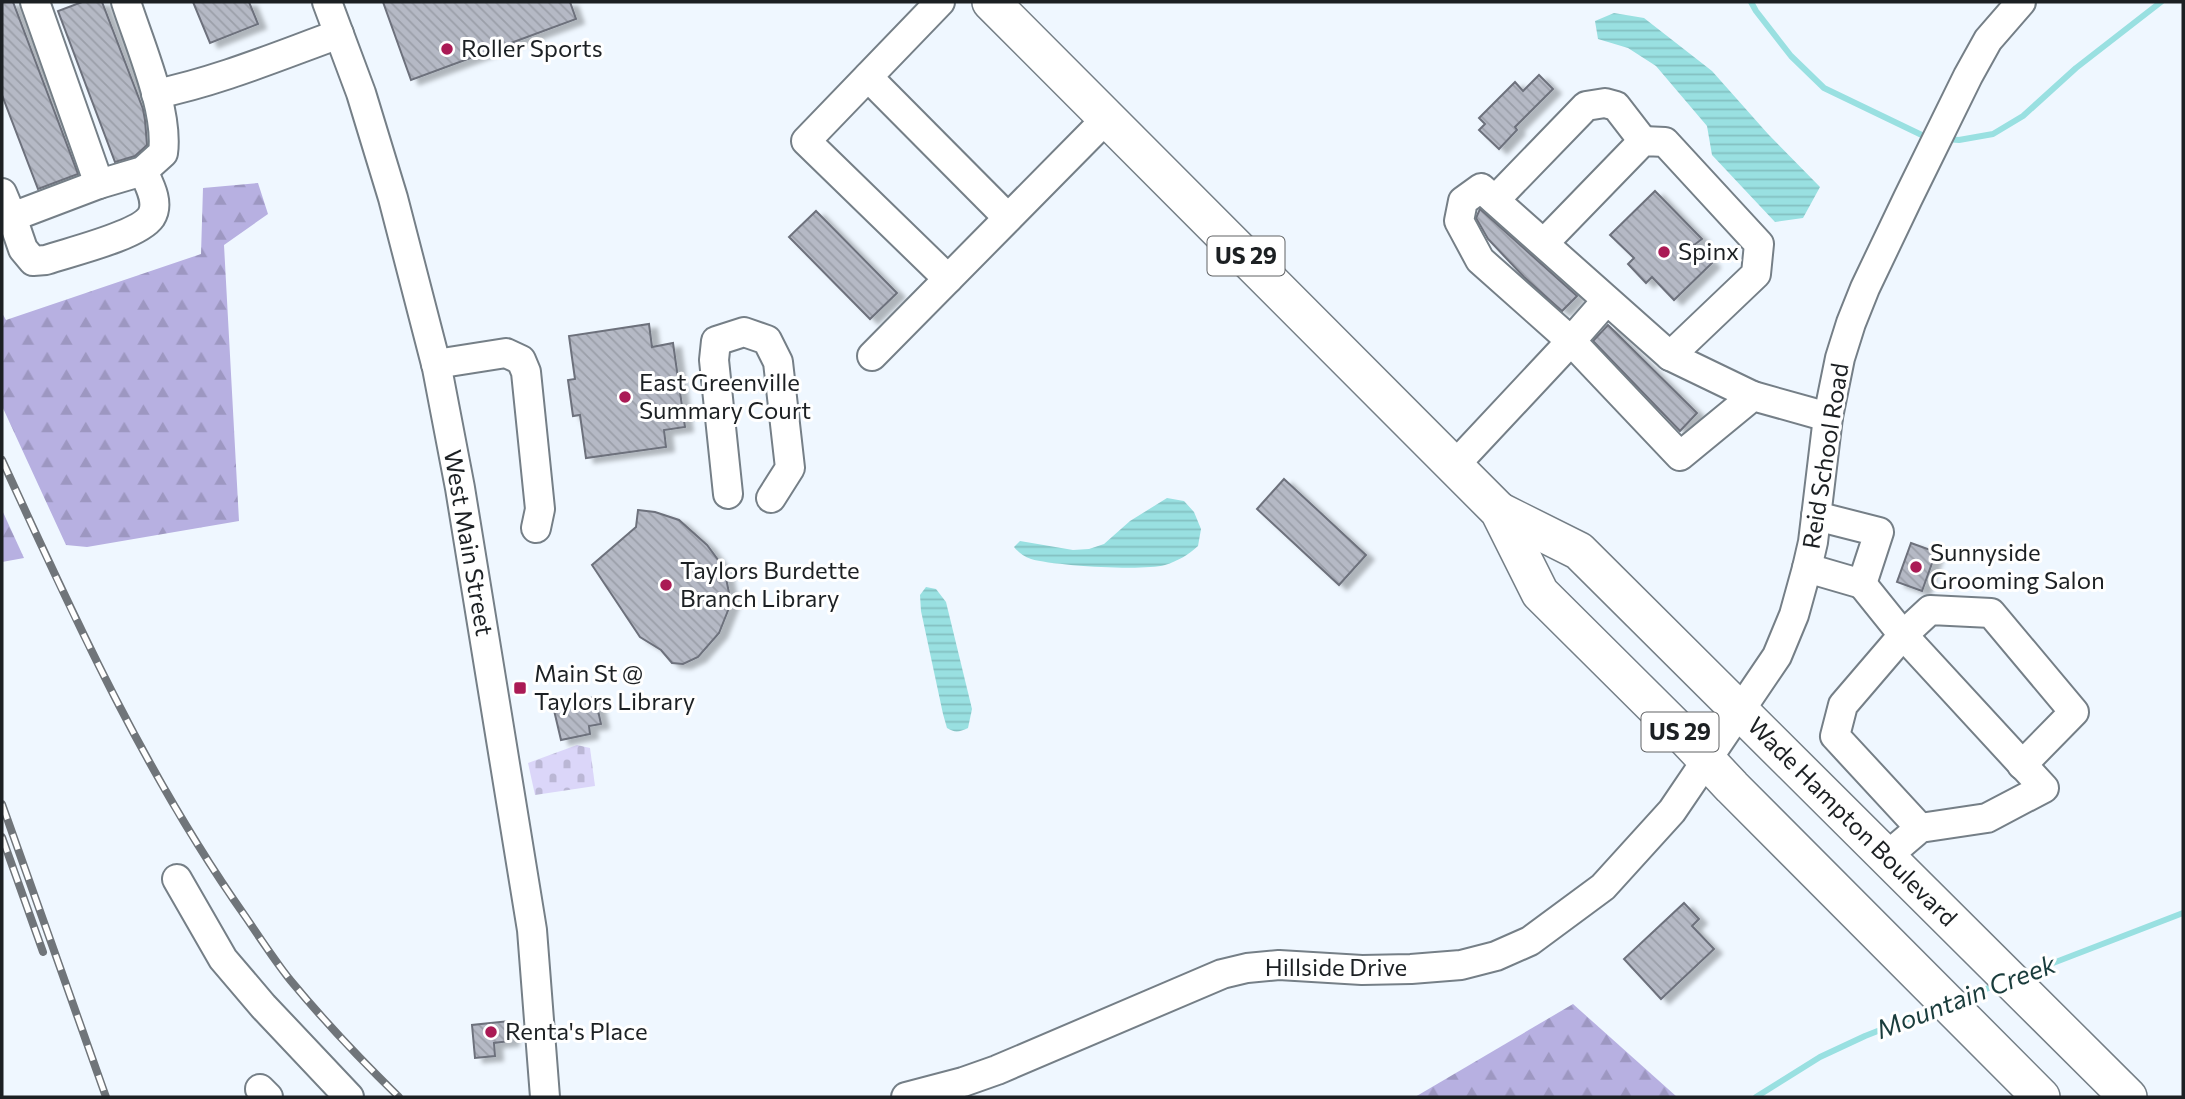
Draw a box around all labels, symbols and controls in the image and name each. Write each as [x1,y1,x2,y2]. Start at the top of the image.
place label: Roller Sports [461,33,603,62]
marker: Roller Sports [439,41,455,57]
road number: US 29 [1208,236,1284,276]
place label: Spinx [1678,236,1739,265]
marker: Spinx [1656,244,1672,260]
street label: Reid School Road [1796,361,1854,551]
place label: East Greenville Summary Court [639,367,811,424]
marker: East Greenville Summary Court [617,389,633,405]
street label: West Main Street [439,447,500,638]
place label: Sunnyside Grooming Salon [1930,537,2105,594]
place label: Taylors Burdette Branch Library [680,555,860,612]
marker: Sunnyside Grooming Salon [1908,559,1924,575]
marker: Taylors Burdette Branch Library [658,577,674,593]
place label: Main St @ Taylors Library [534,658,695,715]
marker: Main St @ Taylors Library [512,680,528,696]
street label: Wade Hampton Boulevard [1742,710,1964,932]
road number: US 29 [1642,712,1718,752]
water label: Mountain Creek [1871,947,2060,1044]
street label: Hillside Drive [1265,952,1407,981]
place label: Renta's Place [505,1016,648,1045]
marker: Renta's Place [483,1024,499,1040]

